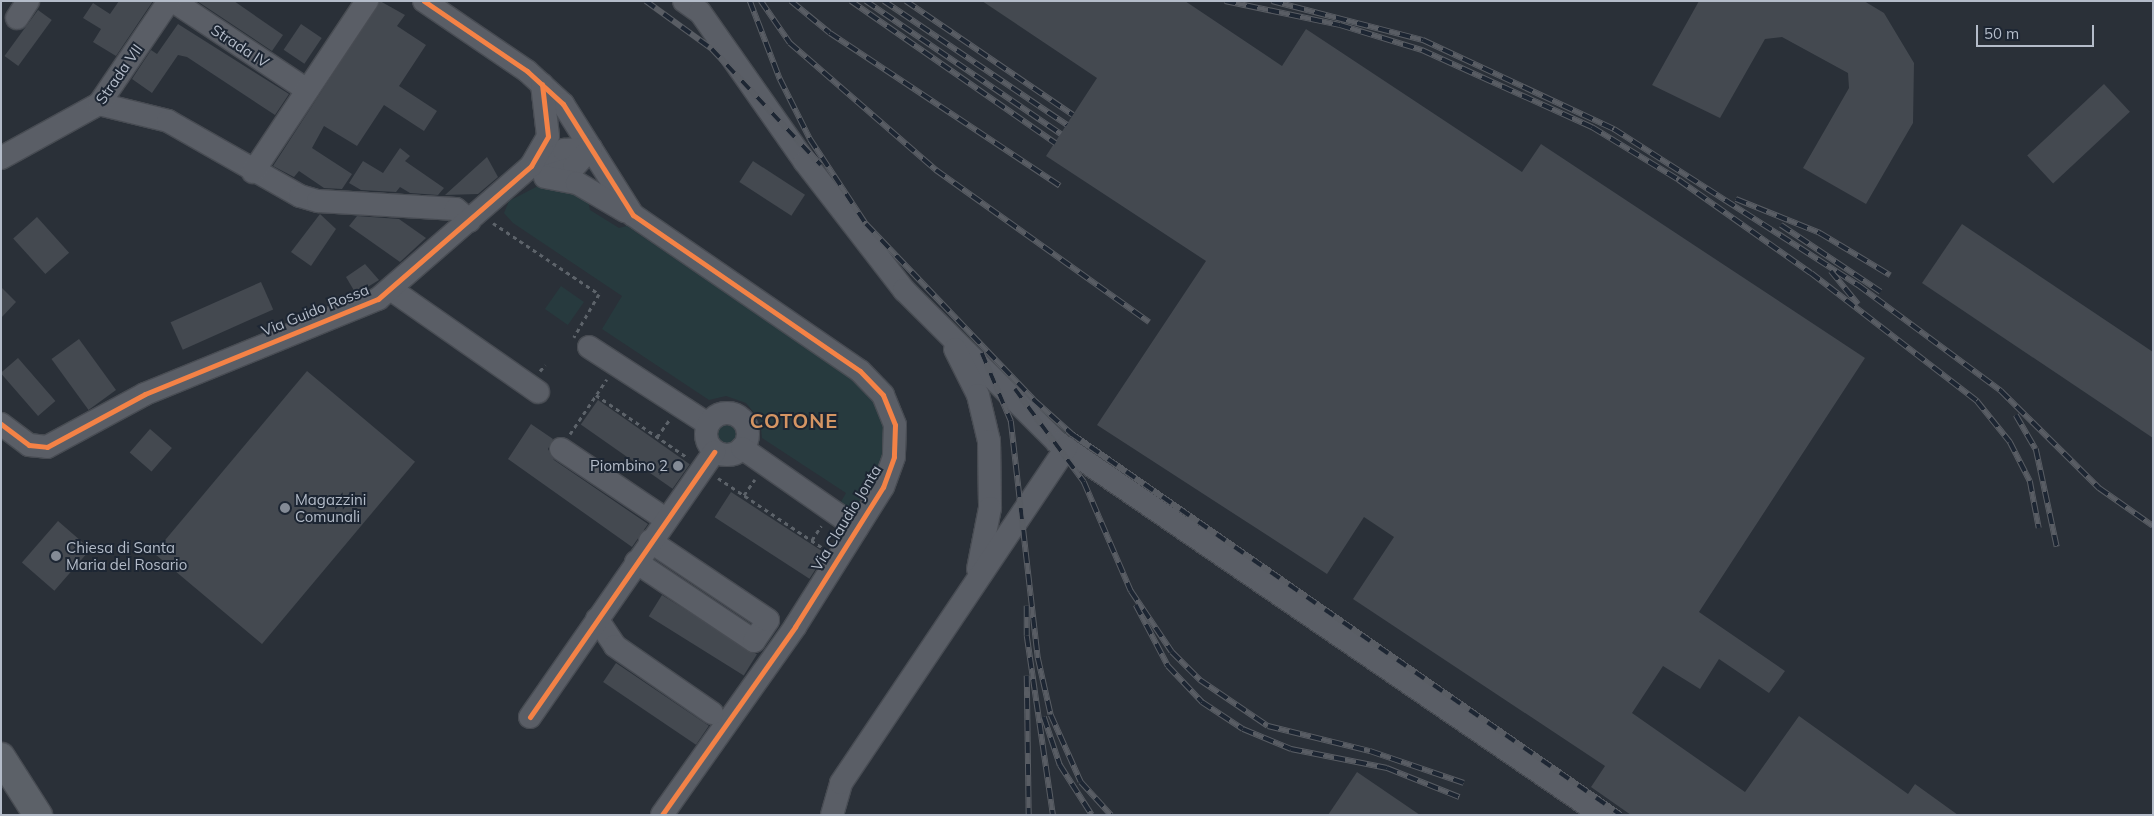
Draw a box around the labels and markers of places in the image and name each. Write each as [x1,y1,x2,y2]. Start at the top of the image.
place label: Piombino 2 [590,457,668,475]
marker: Piombino 2 [672,460,684,472]
place label: Magazzini Comunali [295,490,366,525]
marker: Magazzini Comunali [279,502,291,514]
place label: Chiesa di Santa Maria del Rosario [66,538,187,573]
marker: Chiesa di Santa Maria del Rosario [50,550,62,562]

